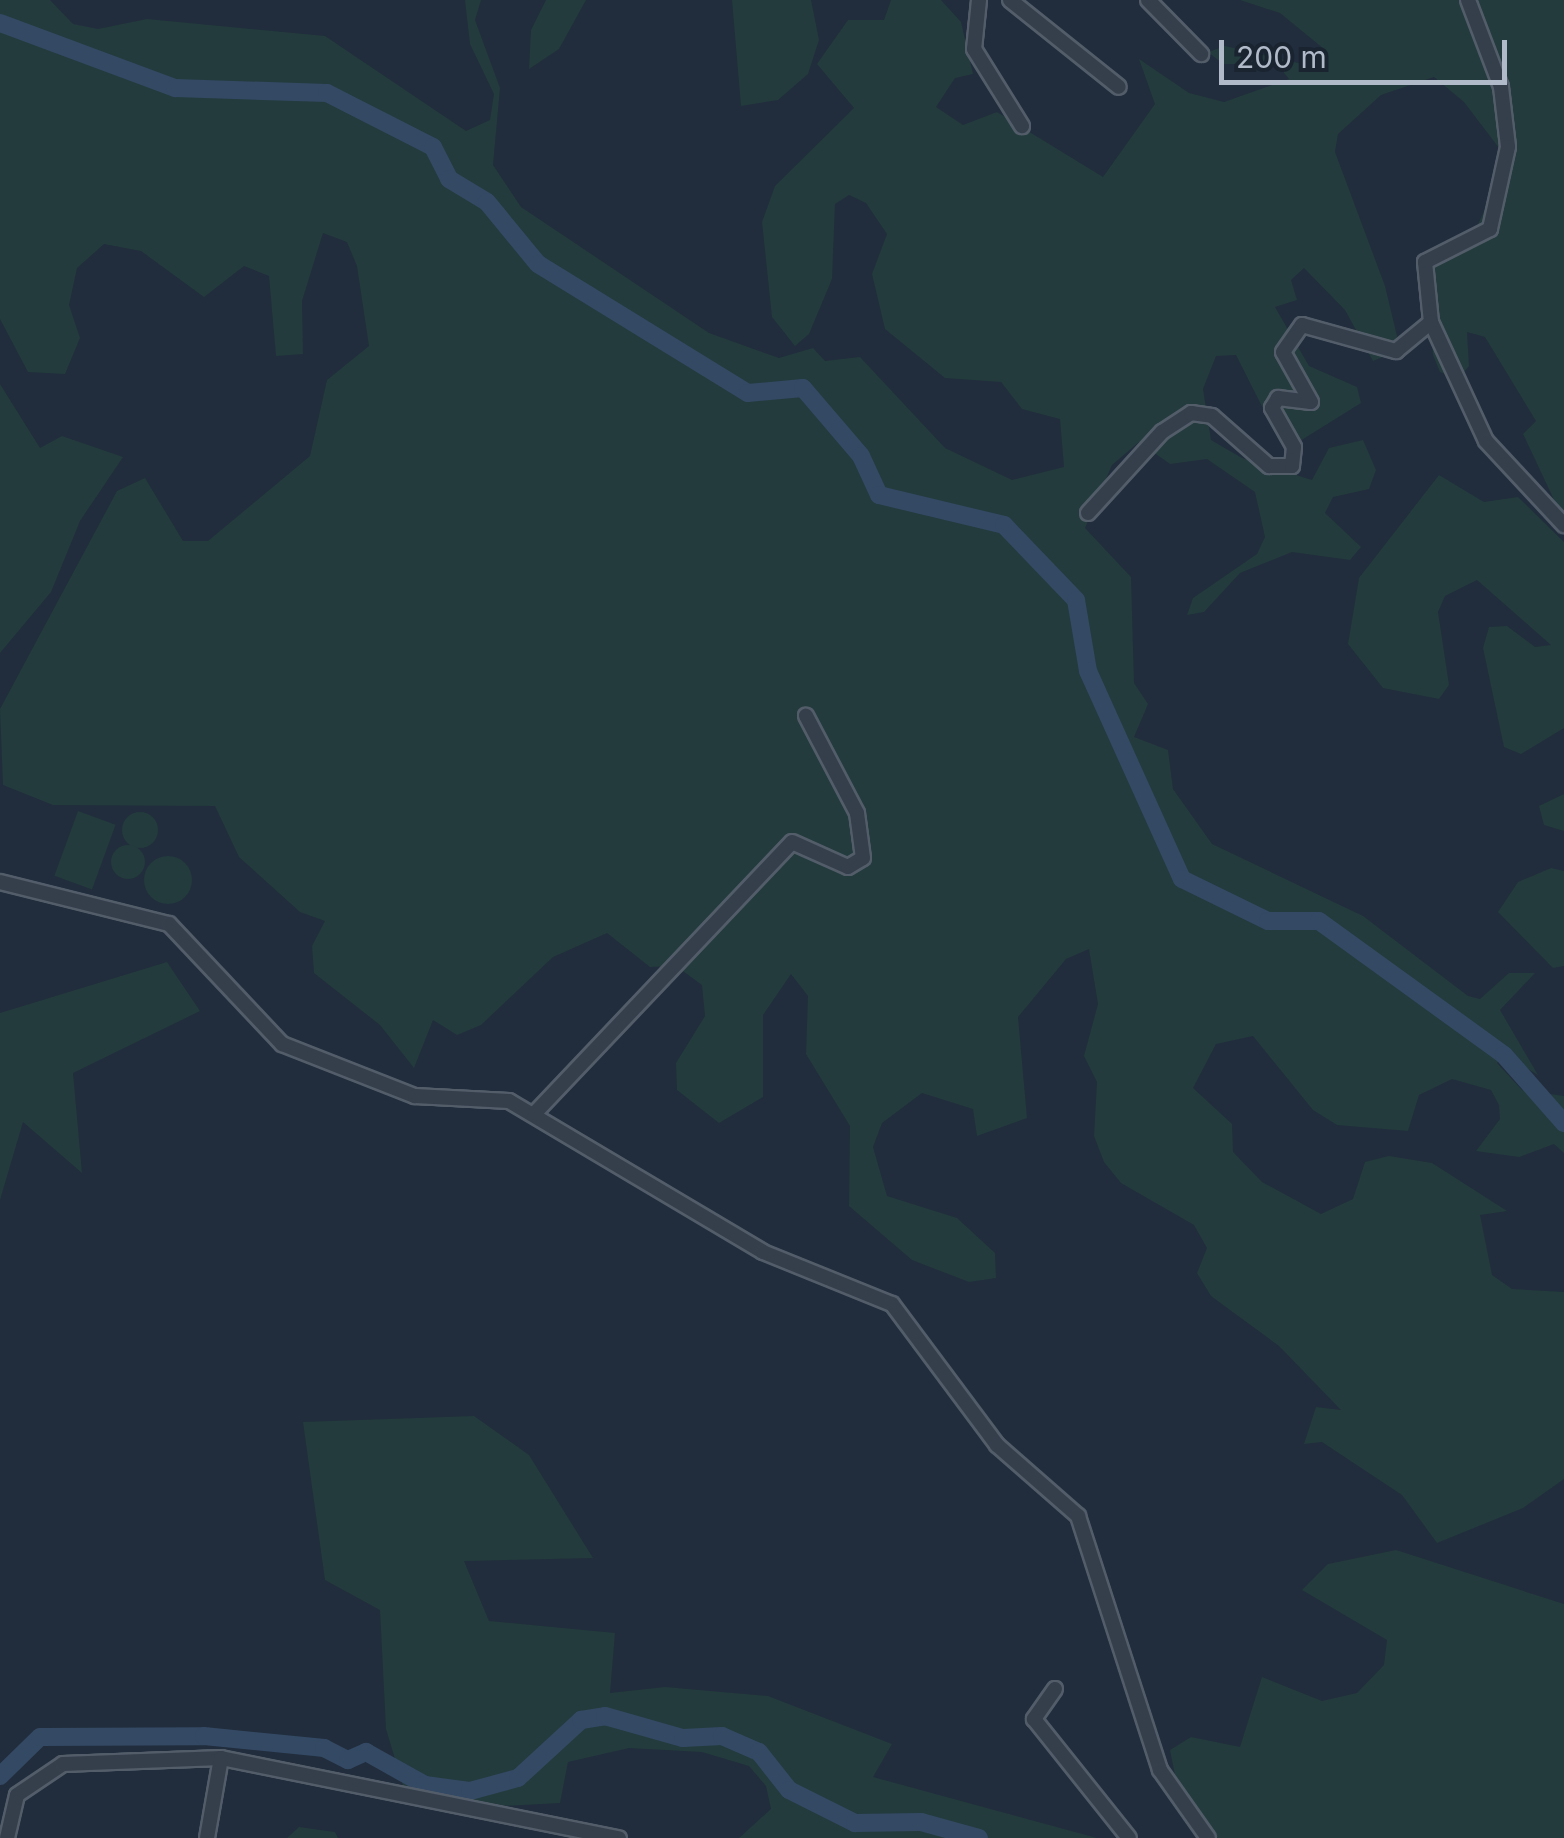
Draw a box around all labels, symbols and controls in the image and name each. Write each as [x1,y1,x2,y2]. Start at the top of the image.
scale bar [1224,20,1512,82]
text: 200 m [1236,39,1327,75]

